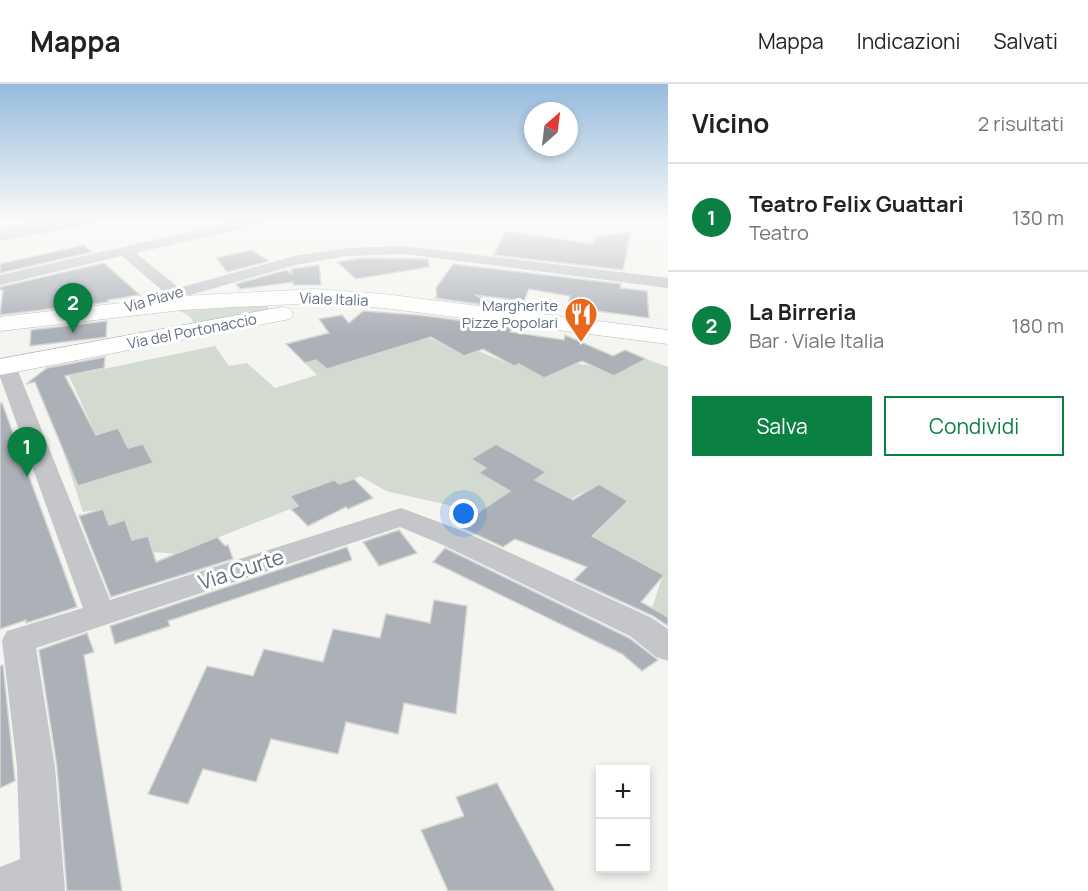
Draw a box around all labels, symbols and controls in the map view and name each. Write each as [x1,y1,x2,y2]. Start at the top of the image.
text: Mappa [30,22,121,60]
text: Mappa [758,27,824,55]
text: Indicazioni [857,27,960,55]
text: Salvati [993,27,1058,55]
north arrow [524,102,578,156]
text: Vicino [692,105,769,141]
text: 2 risultati [978,110,1064,137]
text: Teatro Felix Guattari [749,189,964,219]
text: 1 [707,204,716,231]
text: 130 m [1012,204,1064,231]
text: Teatro [749,219,809,246]
street label: Via Piave [122,281,186,317]
pin: 2 [54,284,92,333]
street label: Viale Italia [299,287,369,311]
place label: Margherite Pizze Popolari [462,295,558,333]
restaurant icon: Margherite Pizze Popolari [563,296,599,343]
text: La Birreria [749,297,856,327]
street label: Via del Portonaccio [126,308,259,354]
text: 2 [706,312,717,339]
text: 180 m [1011,312,1064,339]
text: Bar · Viale Italia [749,327,884,354]
button: Salva [692,396,872,456]
button: Condividi [884,396,1064,456]
pin: 1 [8,428,46,477]
your location [449,499,478,528]
street label: Via Curte [195,542,287,596]
map controls [596,765,650,873]
button: + [596,765,650,819]
button: − [596,819,650,873]

